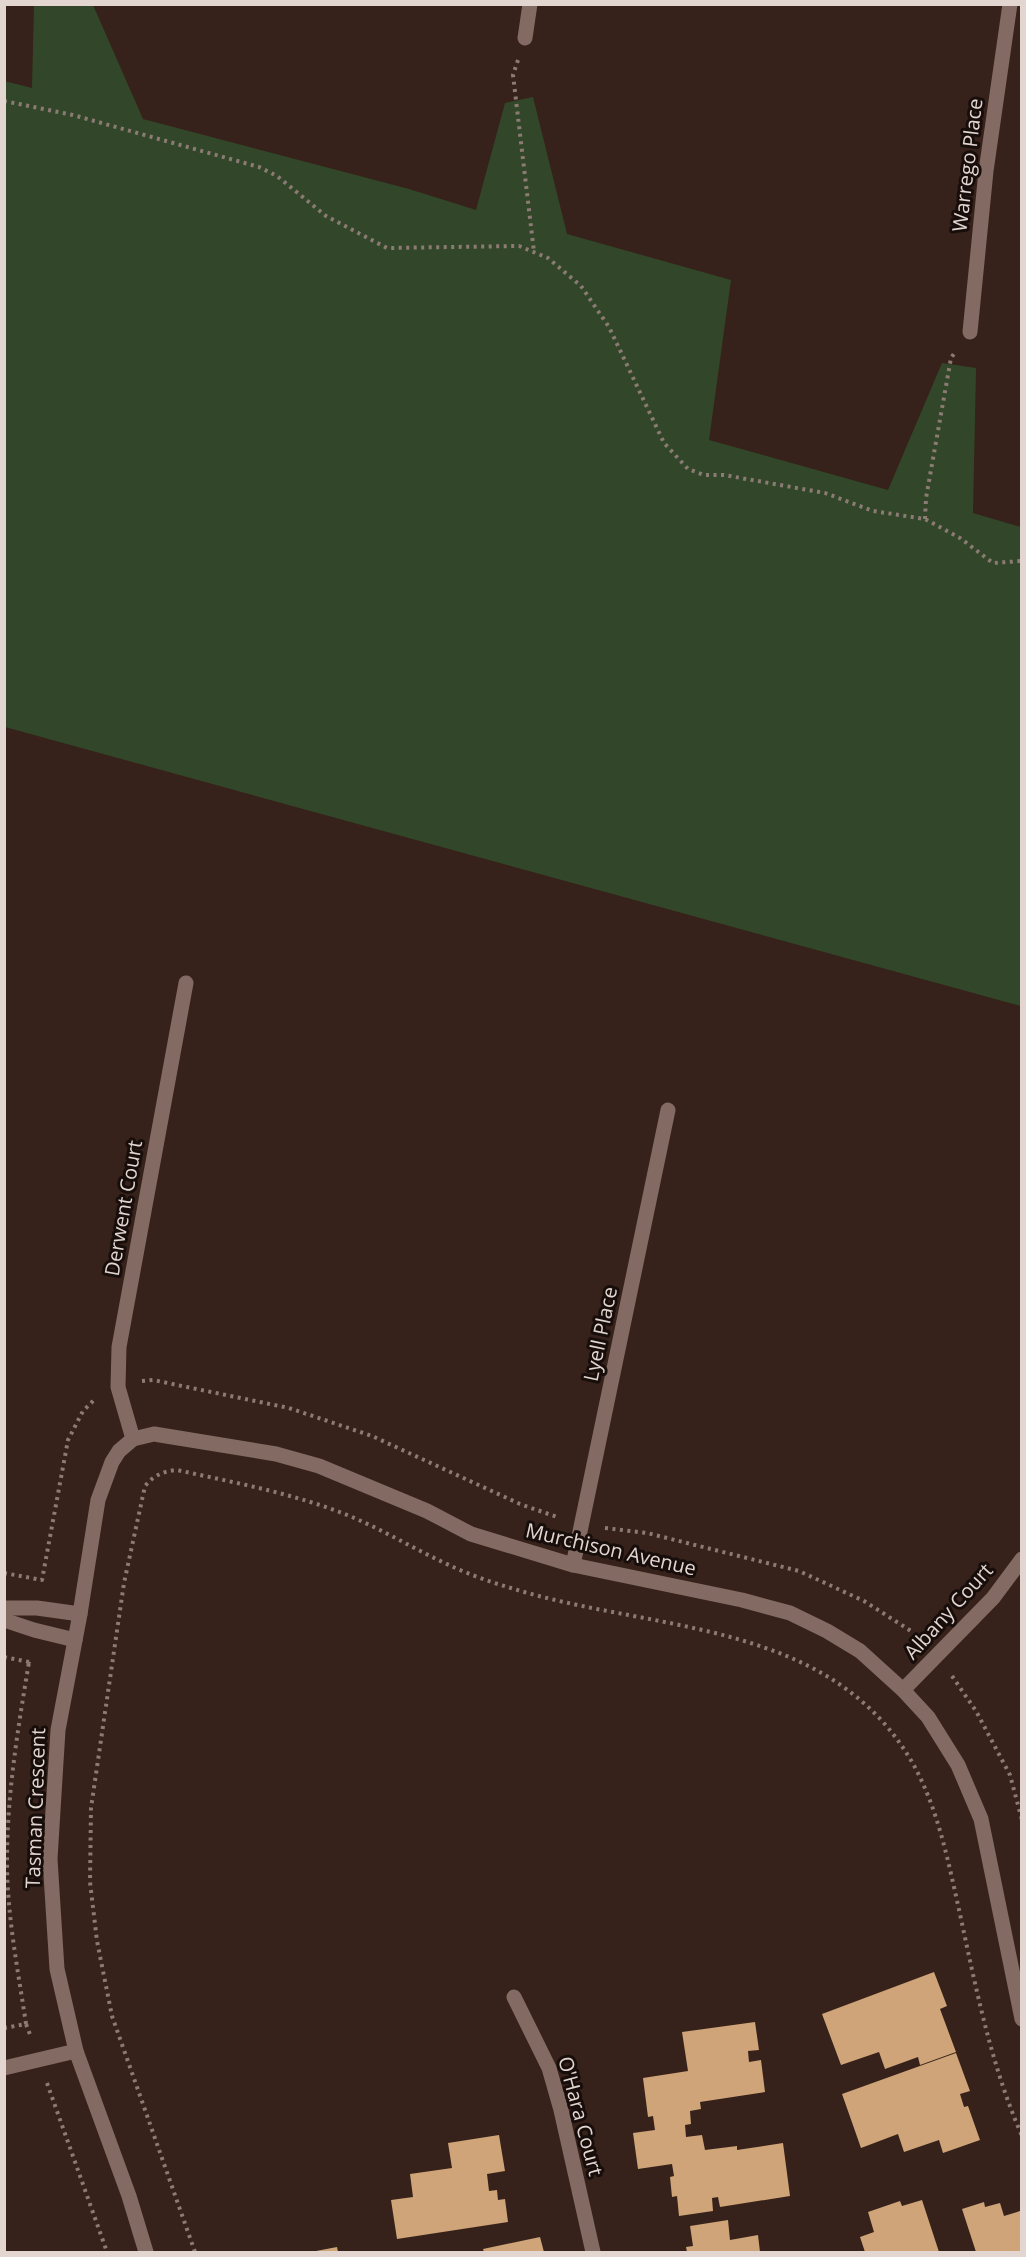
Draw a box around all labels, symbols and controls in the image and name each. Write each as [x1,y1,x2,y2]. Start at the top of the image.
street label: Warrego Place [945,97,989,233]
street label: Derwent Court [98,1138,148,1278]
street label: Lyell Place [577,1284,623,1384]
street label: Murchison Avenue [523,1516,699,1582]
street label: Albany Court [898,1557,998,1665]
street label: Tasman Crescent [19,1727,51,1889]
street label: O'Hara Court [552,2053,610,2179]

